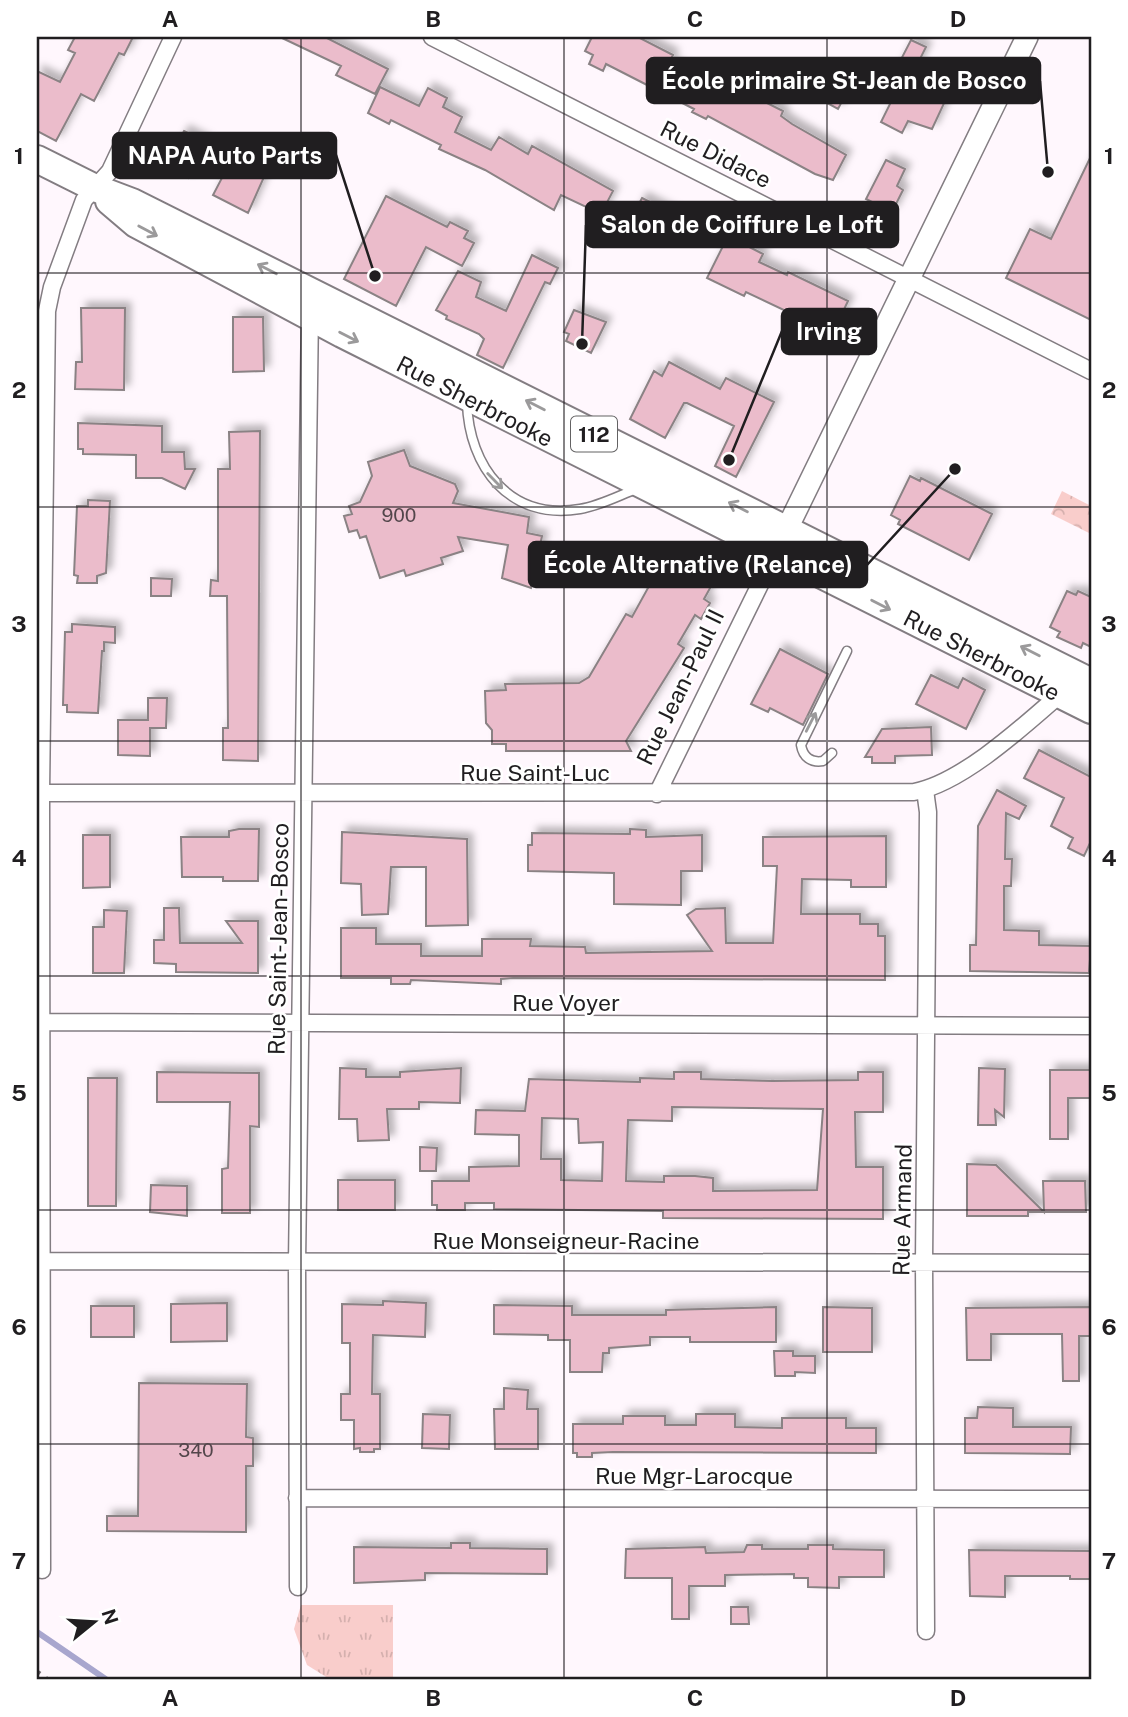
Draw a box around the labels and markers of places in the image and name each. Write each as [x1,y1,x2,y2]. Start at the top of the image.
callout: École primaire St-Jean de Bosco [647,58,1040,103]
callout: NAPA Auto Parts [113,133,336,178]
callout: Salon de Coiffure Le Loft [586,202,898,247]
callout: Irving [782,309,876,354]
callout: École Alternative (Relance) [529,542,867,587]

